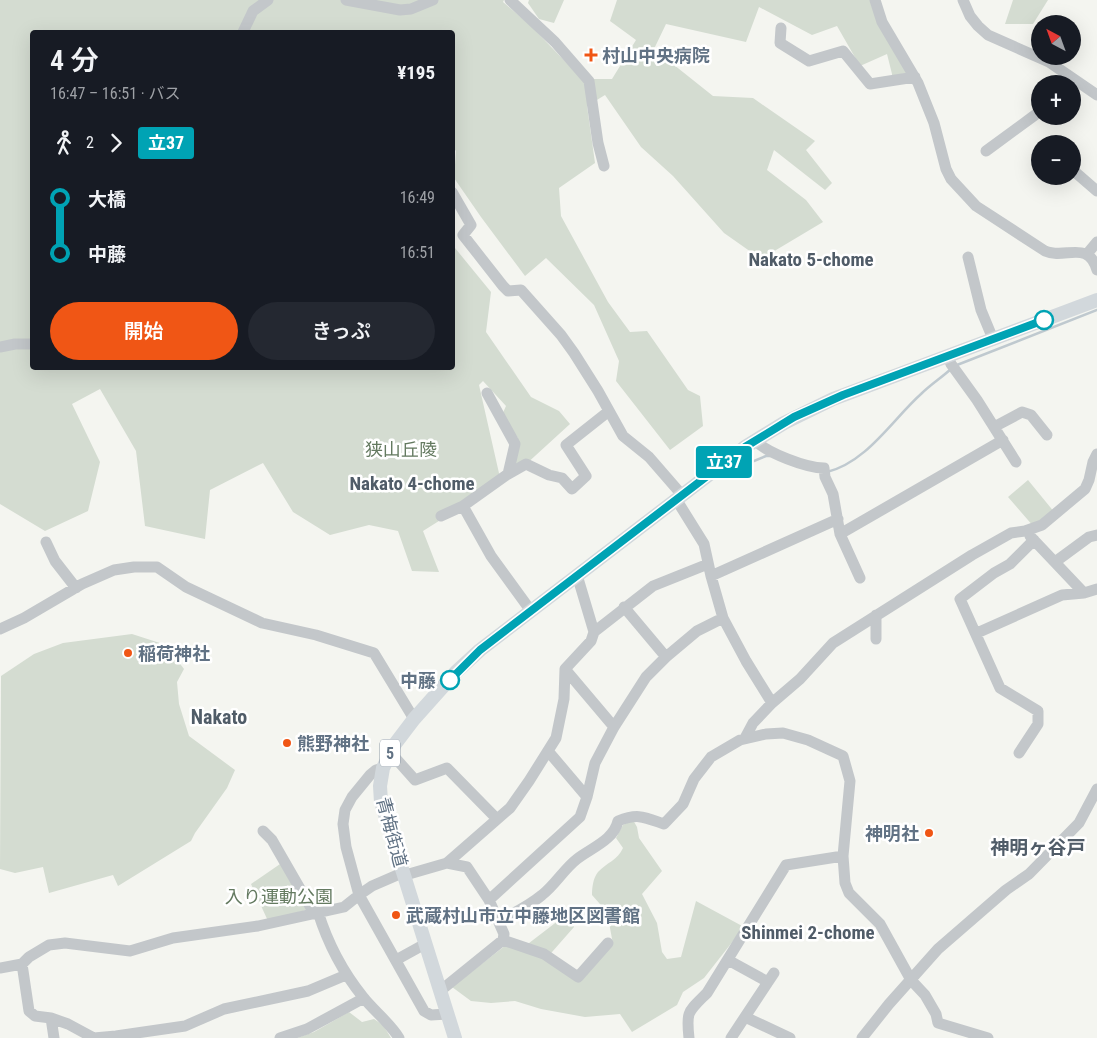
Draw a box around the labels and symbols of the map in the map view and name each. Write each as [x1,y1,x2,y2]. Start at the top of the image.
north arrow [1031,15,1081,65]
place label: 村山中央病院 [602,45,710,66]
marker: 村山中央病院 [584,48,598,62]
district label: Nakato 5-chome [748,248,874,271]
unlabelled marker [1034,310,1054,330]
park label: 狭山丘陵 [365,439,437,460]
line badge: 立37 [695,446,753,478]
district label: Nakato 4-chome [349,472,475,495]
place label: 稲荷神社 [138,643,210,664]
marker: 稲荷神社 [122,647,134,659]
place label: 中藤 [400,670,436,691]
marker: 中藤 [440,670,460,690]
district label: Nakato [191,705,247,729]
place label: 熊野神社 [297,733,369,754]
marker: 熊野神社 [281,737,293,749]
road number: 5 [380,740,400,766]
street label: 青梅街道 [373,795,411,869]
place label: 神明社 [865,823,919,844]
marker: 神明社 [923,827,935,839]
district label: 神明ヶ谷戸 [990,836,1086,859]
park label: 入り運動公園 [225,886,333,907]
place label: 武蔵村山市立中藤地区図書館 [406,905,640,926]
marker: 武蔵村山市立中藤地区図書館 [390,909,402,921]
district label: Shinmei 2-chome [741,921,875,944]

